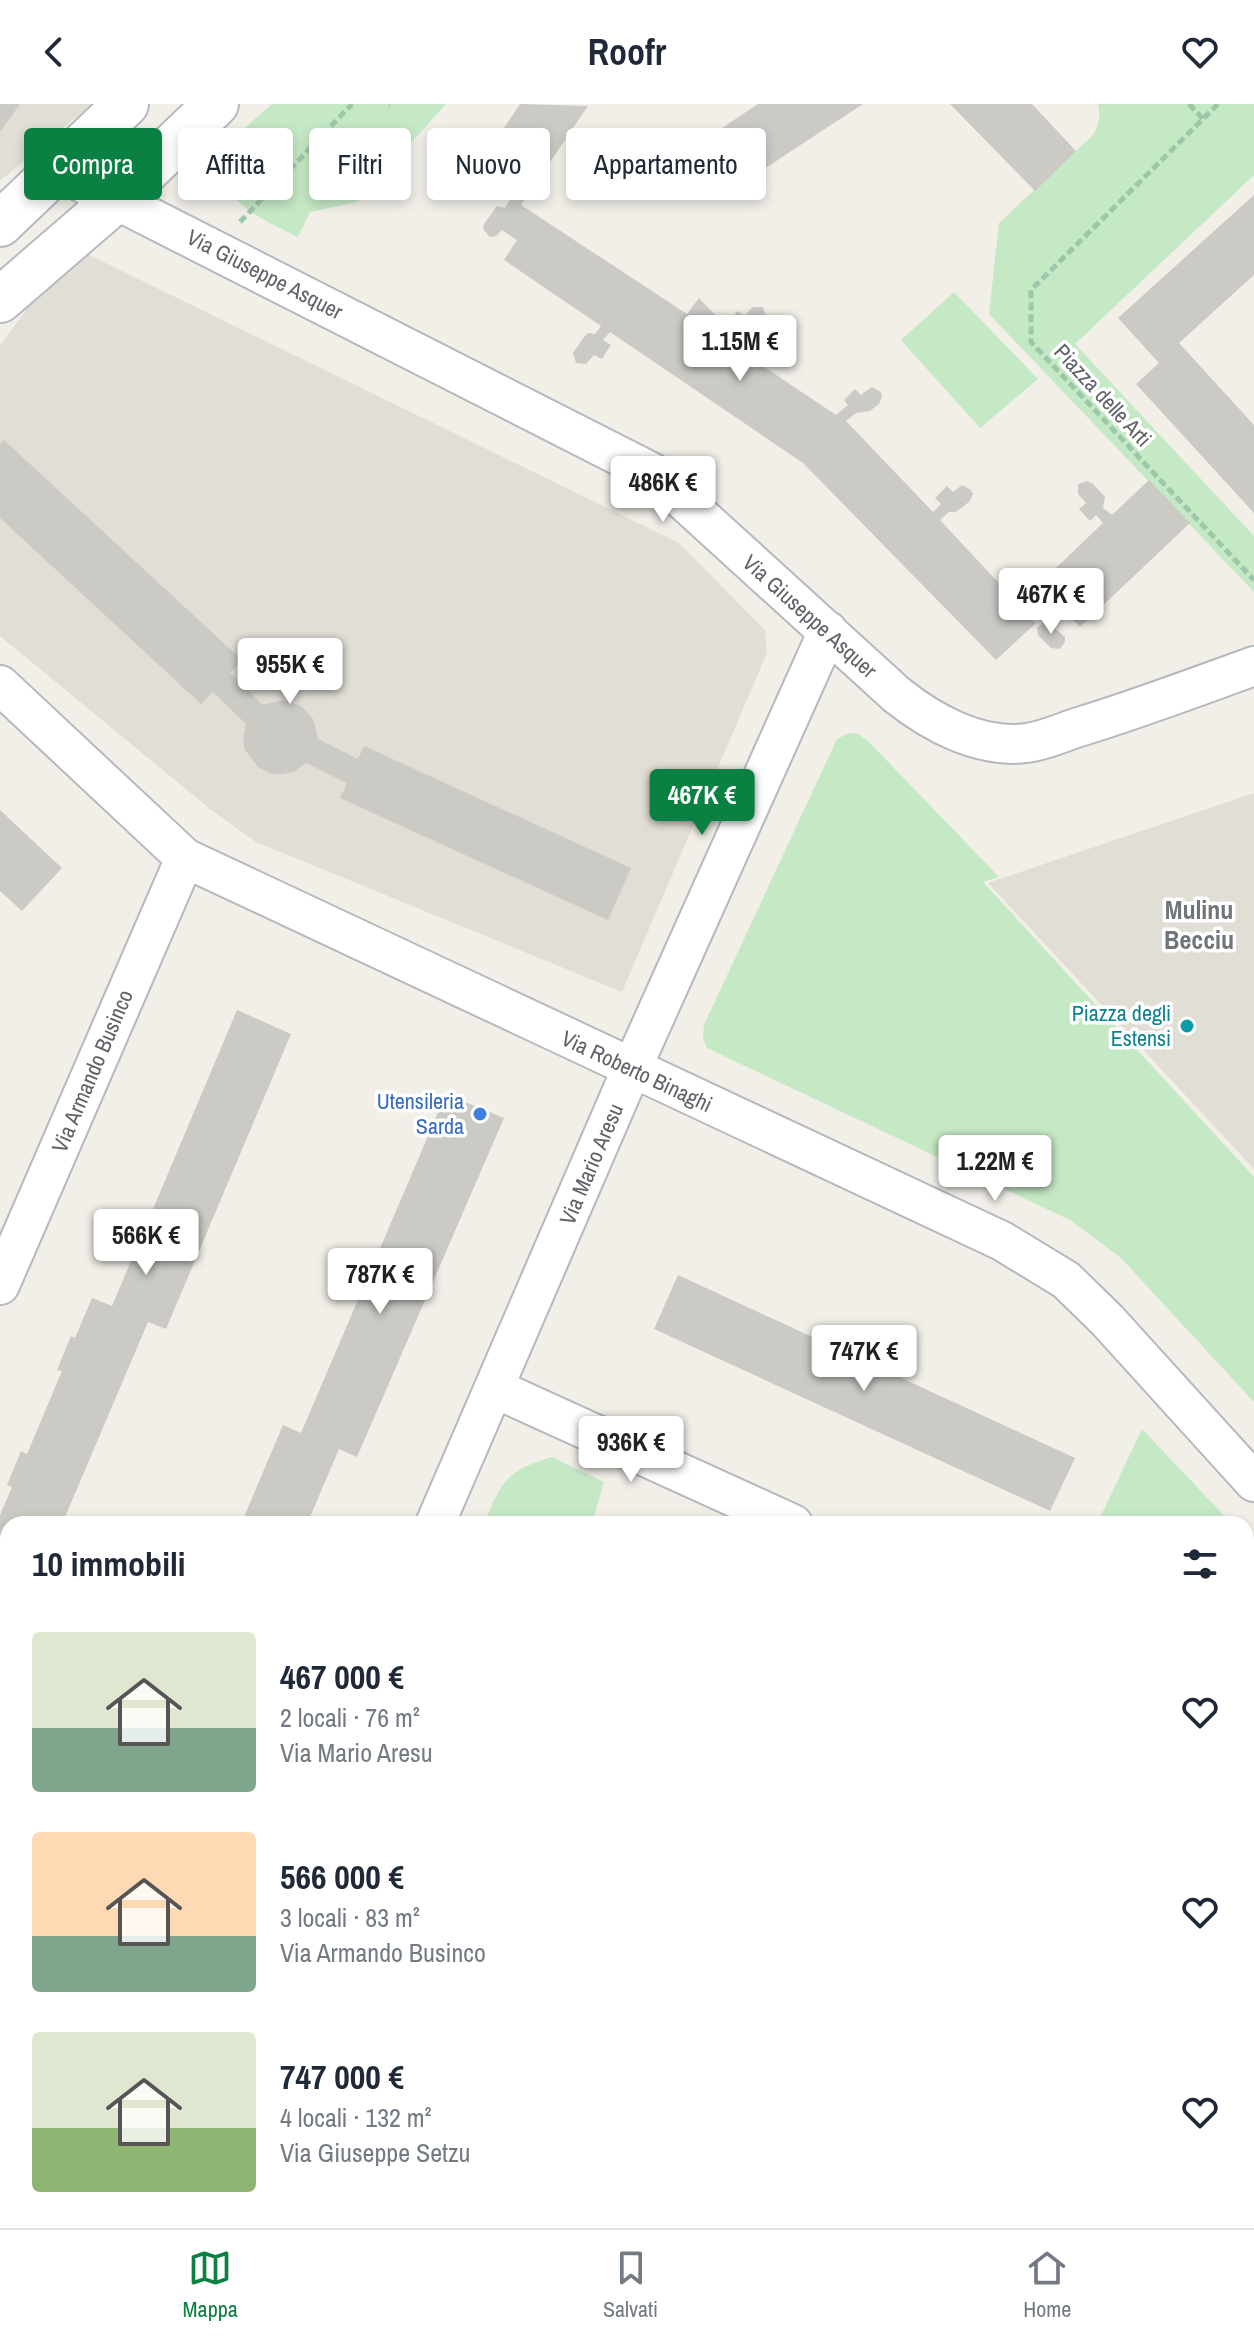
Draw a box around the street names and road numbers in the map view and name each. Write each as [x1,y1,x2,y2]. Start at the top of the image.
street label: Via Giuseppe Asquer [182,222,348,326]
street label: Piazza delle Arti [1048,337,1158,453]
street label: Via Giuseppe Asquer [736,548,884,684]
street label: Via Armando Businco [44,985,140,1157]
street label: Via Roberto Binaghi [557,1023,717,1119]
street label: Via Mario Aresu [552,1099,630,1229]

